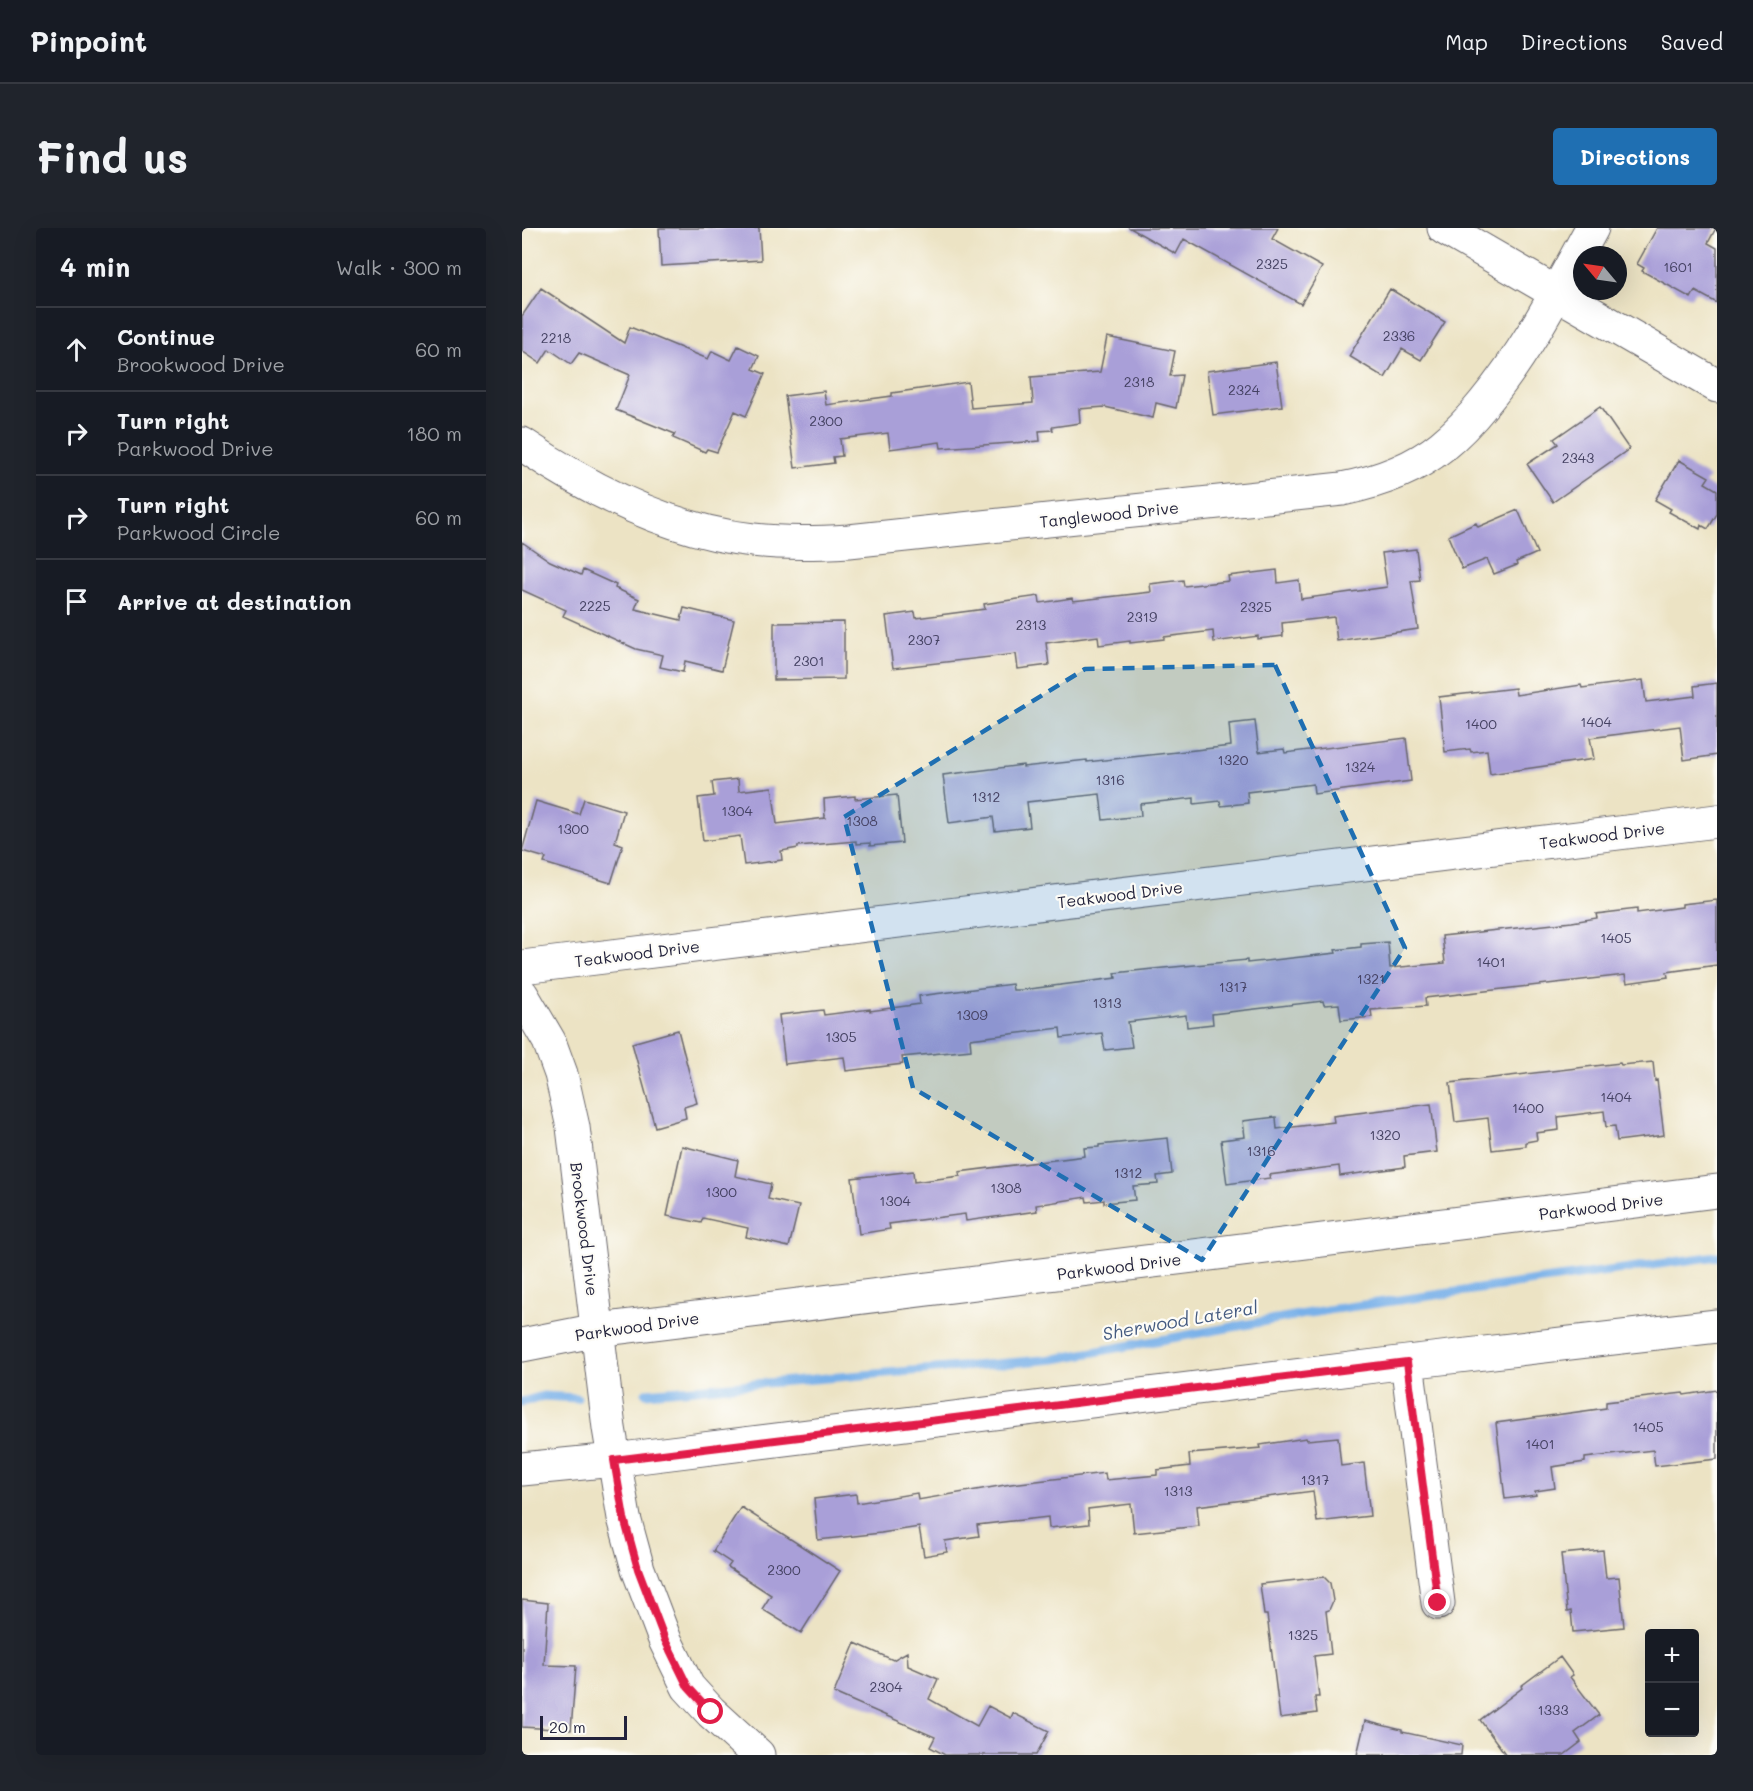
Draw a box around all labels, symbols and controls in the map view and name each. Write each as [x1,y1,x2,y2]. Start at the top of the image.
text: Pinpoint [30,23,147,59]
text: Map [1445,28,1488,55]
text: Directions [1521,28,1628,55]
text: Saved [1661,28,1723,55]
button: Directions [1553,128,1717,185]
text: Find us [36,129,188,184]
north arrow [1573,246,1627,300]
text: 4 min [60,250,130,284]
text: Walk · 300 m [336,254,462,280]
house number: 2325 [1256,254,1288,273]
house number: 1601 [1663,257,1693,276]
text: Continue [117,322,215,351]
house number: 2336 [1383,326,1415,345]
house number: 2218 [541,328,571,347]
icon: ahead [60,333,93,366]
text: 60 m [415,336,462,362]
text: Brookwood Drive [117,351,285,377]
house number: 2318 [1124,372,1154,391]
house number: 2324 [1228,380,1261,399]
text: Turn right [117,406,229,435]
house number: 2300 [809,411,843,430]
icon: right [60,417,93,450]
text: 180 m [406,420,462,446]
text: Parkwood Drive [117,435,274,461]
house number: 2343 [1562,448,1594,467]
text: Turn right [117,490,229,519]
street label: Tanglewood Drive [1038,496,1180,532]
icon: right [60,501,93,534]
text: 60 m [415,504,462,530]
text: Parkwood Circle [117,519,280,545]
icon: arrive [60,585,93,618]
text: Arrive at destination [117,587,352,616]
house number: 2225 [579,596,611,615]
house number: 2325 [1240,597,1272,616]
house number: 2319 [1127,607,1157,626]
house number: 2313 [1016,615,1046,634]
house number: 2307 [908,630,940,649]
house number: 2301 [794,651,824,670]
house number: 1404 [1580,712,1612,731]
house number: 1400 [1465,714,1497,733]
house number: 1320 [1218,750,1249,769]
house number: 1324 [1345,757,1376,776]
house number: 1316 [1095,770,1125,789]
house number: 1312 [972,787,1000,806]
house number: 1304 [721,801,753,820]
house number: 1308 [846,811,878,830]
street label: Teakwood Drive [1538,817,1666,853]
house number: 1300 [557,819,589,838]
street label: Teakwood Drive [1056,876,1184,912]
house number: 1405 [1600,928,1632,947]
street label: Teakwood Drive [573,935,701,971]
house number: 1401 [1476,952,1506,971]
house number: 1321 [1357,969,1385,988]
house number: 1317 [1219,977,1247,996]
house number: 1313 [1093,993,1121,1012]
house number: 1309 [956,1005,988,1024]
house number: 1305 [825,1027,857,1046]
house number: 1404 [1600,1087,1632,1106]
house number: 1400 [1512,1098,1544,1117]
house number: 1320 [1370,1125,1401,1144]
house number: 1316 [1246,1141,1276,1160]
street label: Brookwood Drive [566,1161,604,1297]
house number: 1312 [1114,1163,1142,1182]
house number: 1308 [990,1178,1022,1197]
house number: 1300 [705,1182,737,1201]
street label: Parkwood Drive [1538,1188,1664,1224]
house number: 1304 [879,1191,911,1210]
street label: Parkwood Drive [1056,1248,1182,1284]
water label: Sherwood Lateral [1100,1294,1260,1345]
street label: Parkwood Drive [574,1307,700,1345]
house number: 1405 [1632,1417,1664,1436]
house number: 1401 [1525,1434,1555,1453]
house number: 1317 [1301,1470,1329,1489]
house number: 1313 [1164,1481,1192,1500]
house number: 2300 [767,1560,801,1579]
route end [1424,1589,1450,1615]
house number: 1325 [1288,1625,1318,1644]
map controls [1645,1629,1699,1737]
button: + [1645,1629,1699,1683]
house number: 2304 [870,1677,903,1696]
button: − [1645,1683,1699,1737]
route start [697,1698,723,1724]
house number: 1333 [1538,1700,1568,1719]
scale bar [540,1713,627,1740]
text: 20 m [549,1716,586,1737]

